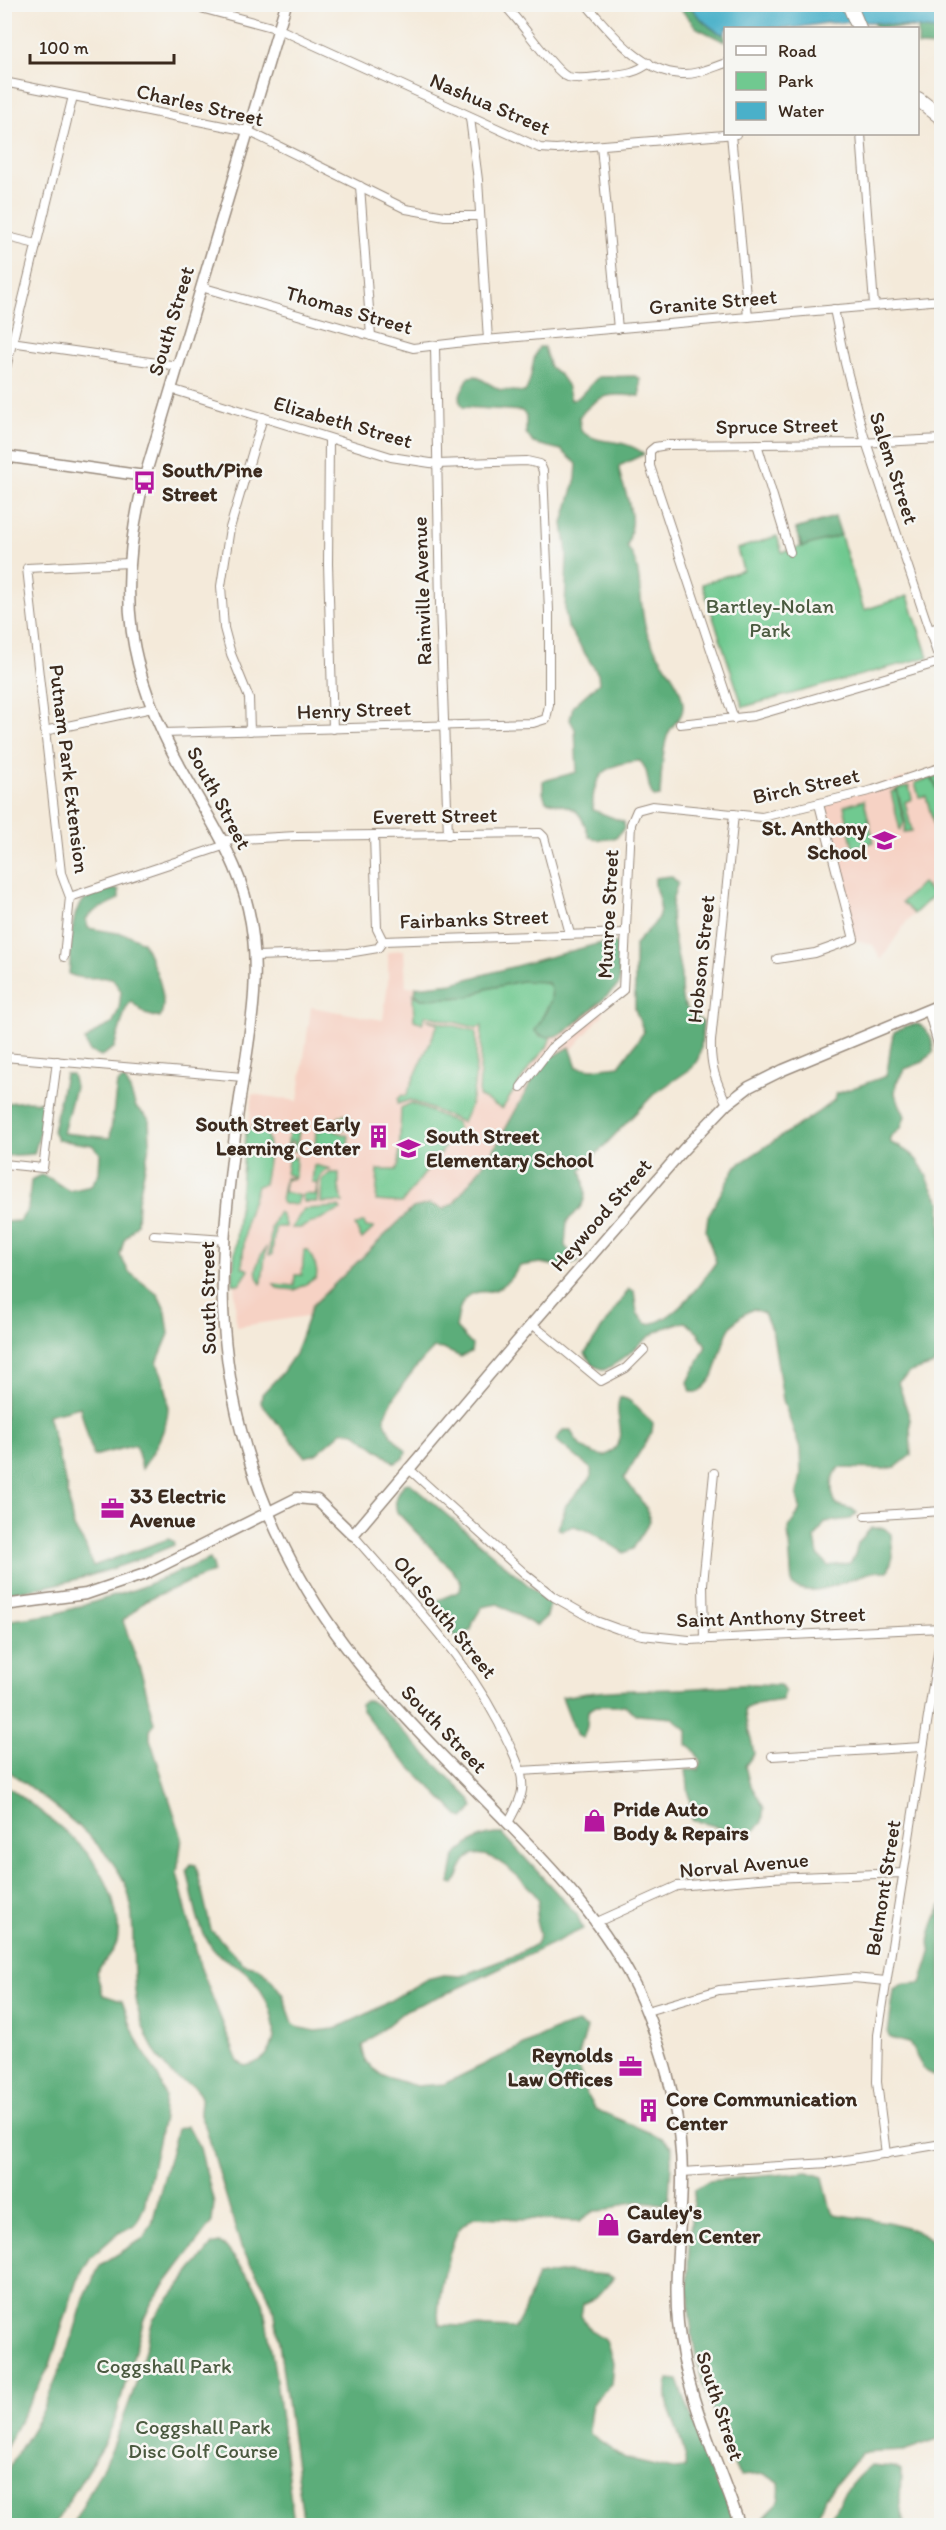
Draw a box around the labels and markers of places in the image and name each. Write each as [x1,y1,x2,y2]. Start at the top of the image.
place label: South/Pine Street [162,457,263,506]
bus stop icon: South/Pine Street [131,469,157,495]
place label: St. Anthony School [762,815,868,864]
school or university icon: St. Anthony School [872,827,898,853]
place label: South Street Early Learning Center [195,1111,361,1161]
building icon: South Street Early Learning Center [365,1123,391,1149]
place label: South Street Elementary School [426,1123,595,1173]
school or university icon: South Street Elementary School [395,1135,421,1161]
place label: 33 Electric Avenue [129,1483,226,1532]
office icon: 33 Electric Avenue [99,1495,125,1521]
place label: Pride Auto Body & Repairs [613,1796,749,1846]
shop icon: Pride Auto Body & Repairs [582,1808,608,1834]
place label: Reynolds Law Offices [508,2042,613,2091]
office icon: Reynolds Law Offices [618,2054,644,2080]
place label: Core Communication Center [666,2086,857,2135]
building icon: Core Communication Center [635,2098,661,2124]
place label: Cauley's Garden Center [627,2199,761,2248]
shop icon: Cauley's Garden Center [596,2211,622,2237]

